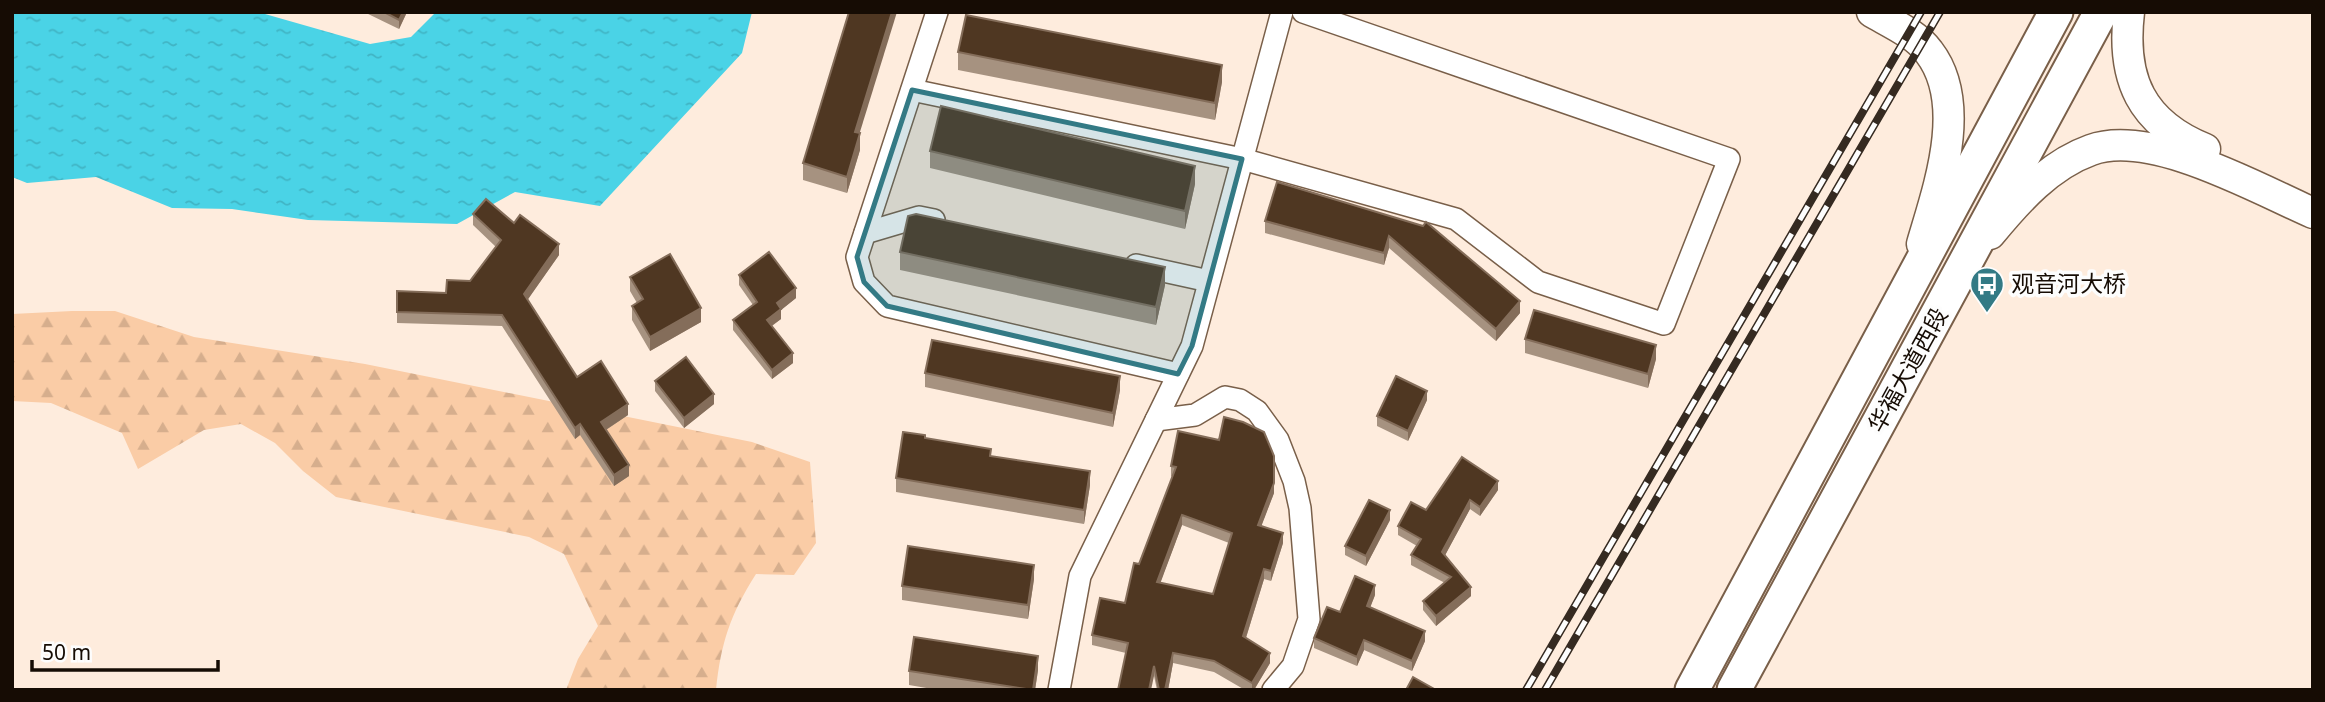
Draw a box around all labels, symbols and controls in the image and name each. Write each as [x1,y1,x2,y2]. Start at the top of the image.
bus stop icon: 观音河大桥 [1968,265,2006,314]
place label: 观音河大桥 [2011,267,2126,299]
street label: 华福大道西段 [1860,301,1955,438]
scale bar [32,628,217,672]
text: 50 m [42,638,91,666]

